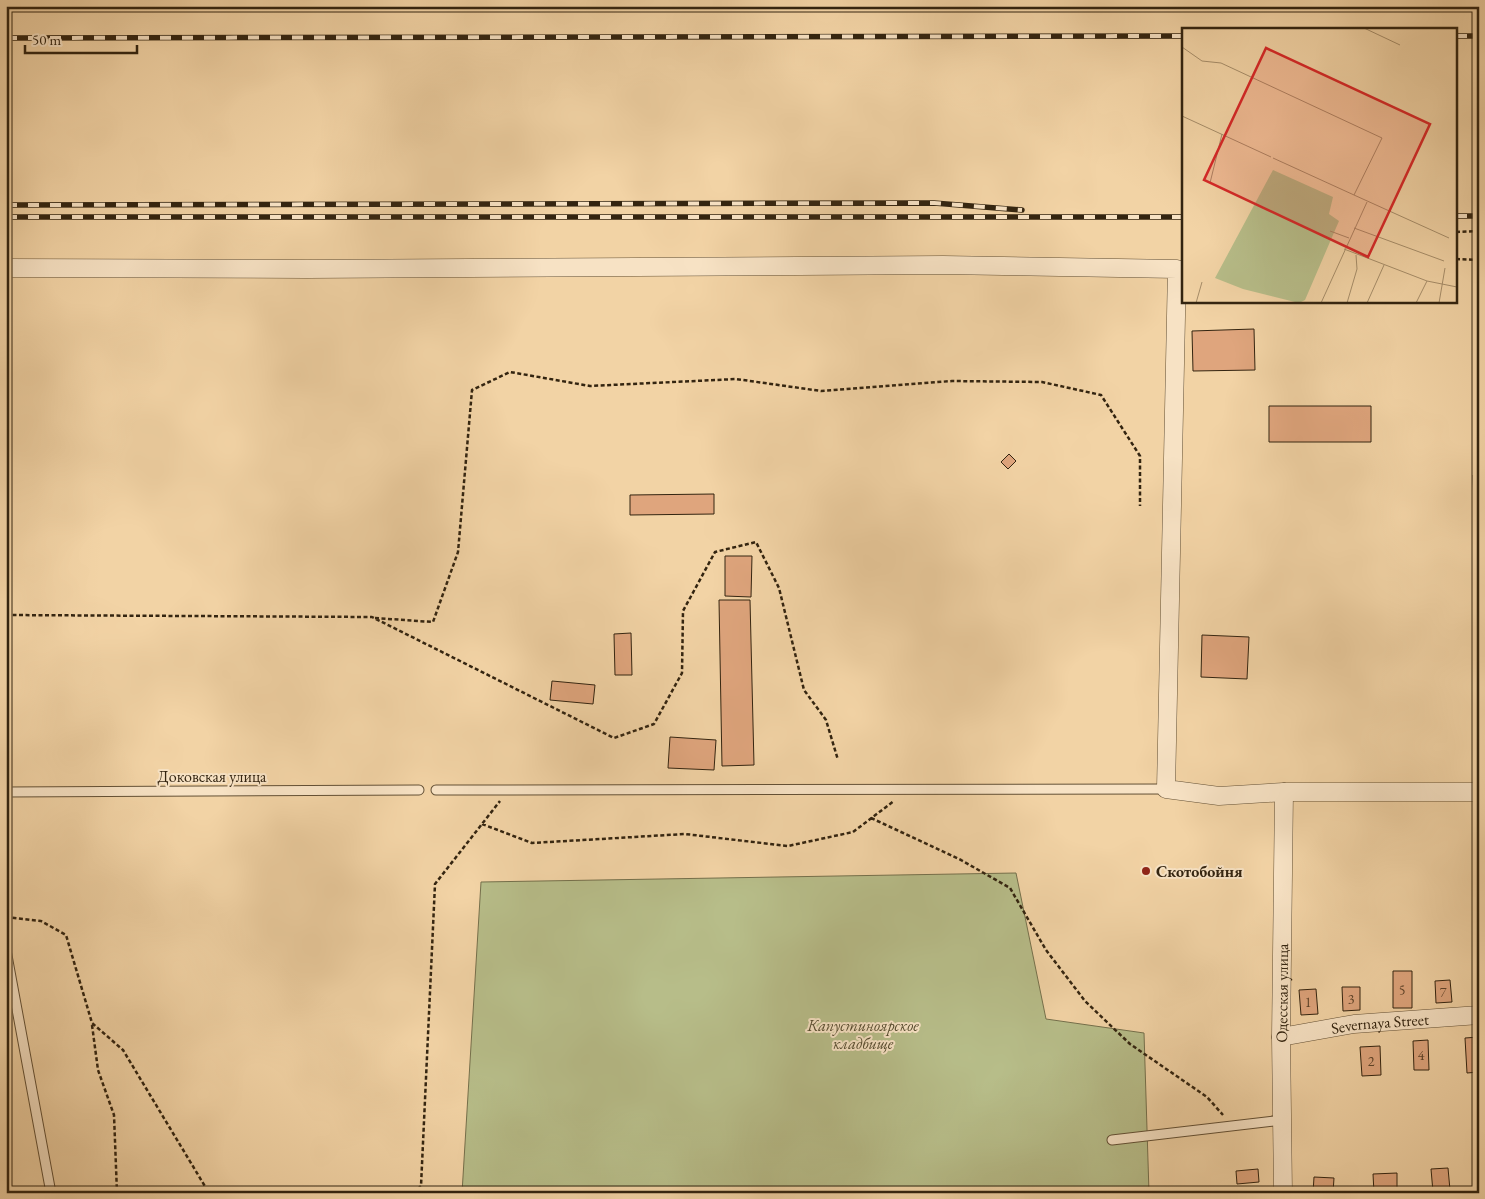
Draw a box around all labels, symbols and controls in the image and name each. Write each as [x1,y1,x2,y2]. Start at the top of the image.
scale bar [25,22,138,54]
inset map [1182,28,1458,302]
text: 50 m [32,30,61,49]
street label: Доковская улица [157,766,267,787]
place label: Скотобойня [1156,861,1243,882]
marker: Скотобойня [1140,865,1152,877]
street label: Одесская улица [1270,943,1293,1043]
house number: 5 [1399,981,1405,999]
house number: 7 [1440,983,1447,1001]
house number: 3 [1348,990,1355,1008]
house number: 1 [1305,993,1311,1011]
street label: Severnaya Street [1329,1008,1430,1038]
park label: Капустиноярское кладбище [806,1015,919,1054]
house number: 4 [1418,1046,1425,1064]
house number: 2 [1368,1052,1375,1070]

